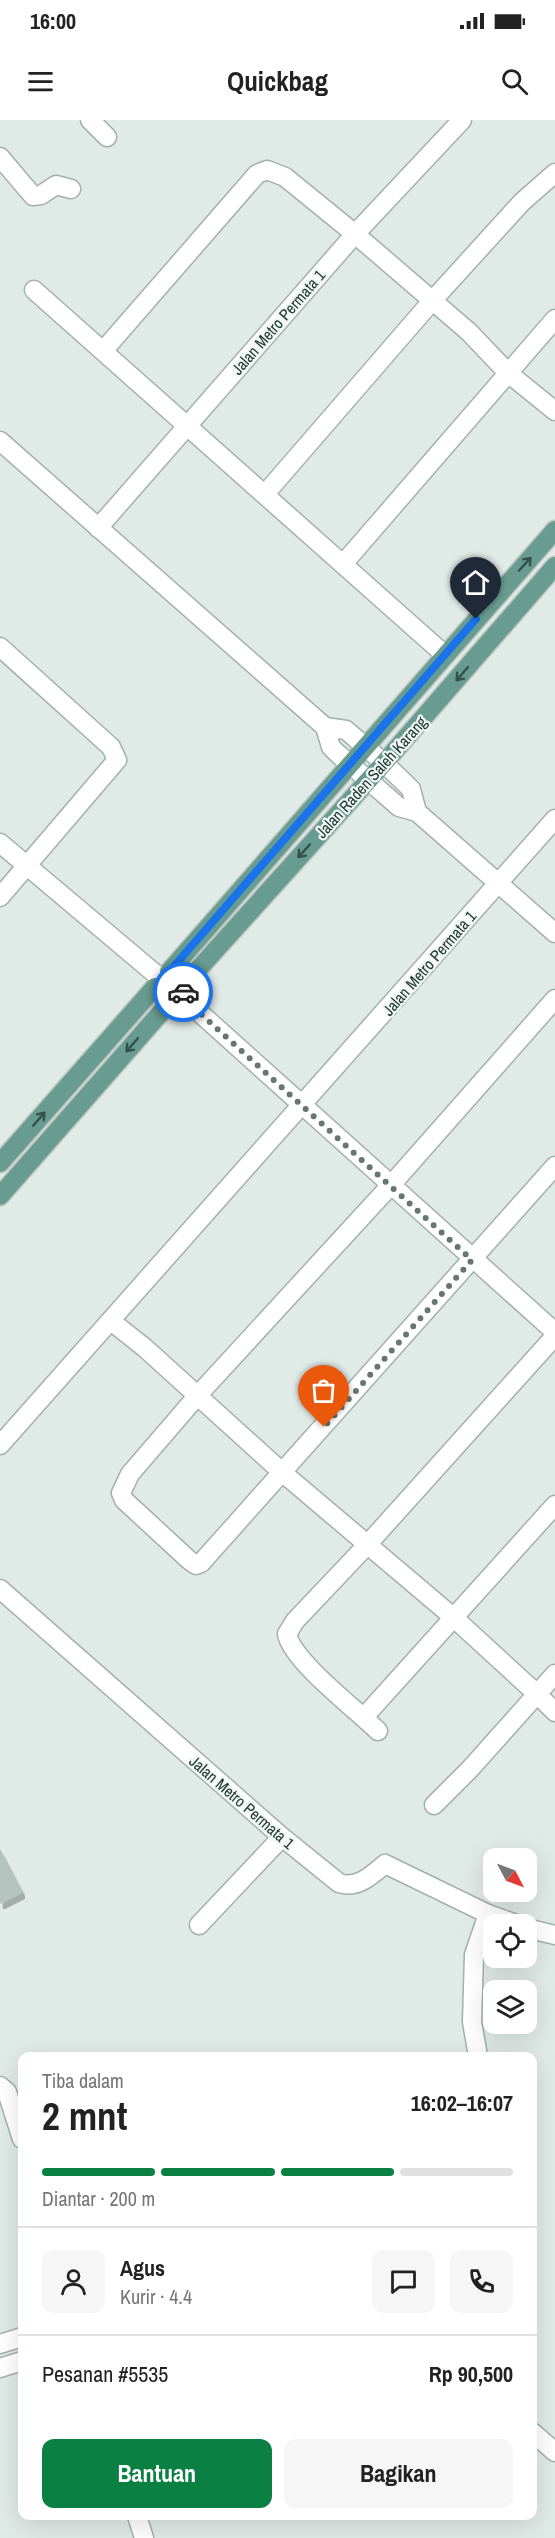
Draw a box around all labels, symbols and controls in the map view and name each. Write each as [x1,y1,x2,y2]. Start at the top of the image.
text: 16:00 [30,6,76,36]
text: Quickbag [227,63,328,99]
icon: menu [24,65,57,98]
icon: search [498,65,531,98]
street label: Jalan Metro Permata 1 [226,264,330,379]
pin [450,557,501,619]
one-way arrow [518,557,532,572]
icon: home [459,566,492,599]
one-way arrow [455,666,468,682]
street label: Jalan Raden Saleh Karang [310,711,432,843]
one-way arrow [297,843,311,858]
street label: Jalan Metro Permata 1 [377,905,481,1020]
courier [153,962,213,1022]
icon: car [167,976,200,1009]
one-way arrow [125,1037,139,1052]
one-way arrow [32,1112,46,1127]
pin [298,1365,349,1427]
icon: bag [307,1374,340,1407]
street label: Jalan Metro Permata 1 [185,1750,300,1854]
north arrow [483,1848,537,1902]
map controls [483,1848,537,2034]
button: locate [483,1914,537,1968]
button: layers [483,1980,537,2034]
text: Tiba dalam [42,2067,124,2094]
text: 16:02–16:07 [411,2088,513,2118]
text: 2 mnt [42,2090,127,2142]
text: Diantar · 200 m [42,2185,155,2212]
button: person [42,2250,105,2313]
button: chat [372,2250,435,2313]
button: phone [450,2250,513,2313]
text: Agus [120,2253,165,2283]
text: Kurir · 4.4 [120,2283,192,2310]
text: Pesanan #5535 [42,2359,168,2389]
text: Rp 90,500 [429,2359,513,2389]
button: Bantuan [42,2439,272,2508]
button: Bagikan [284,2439,513,2508]

